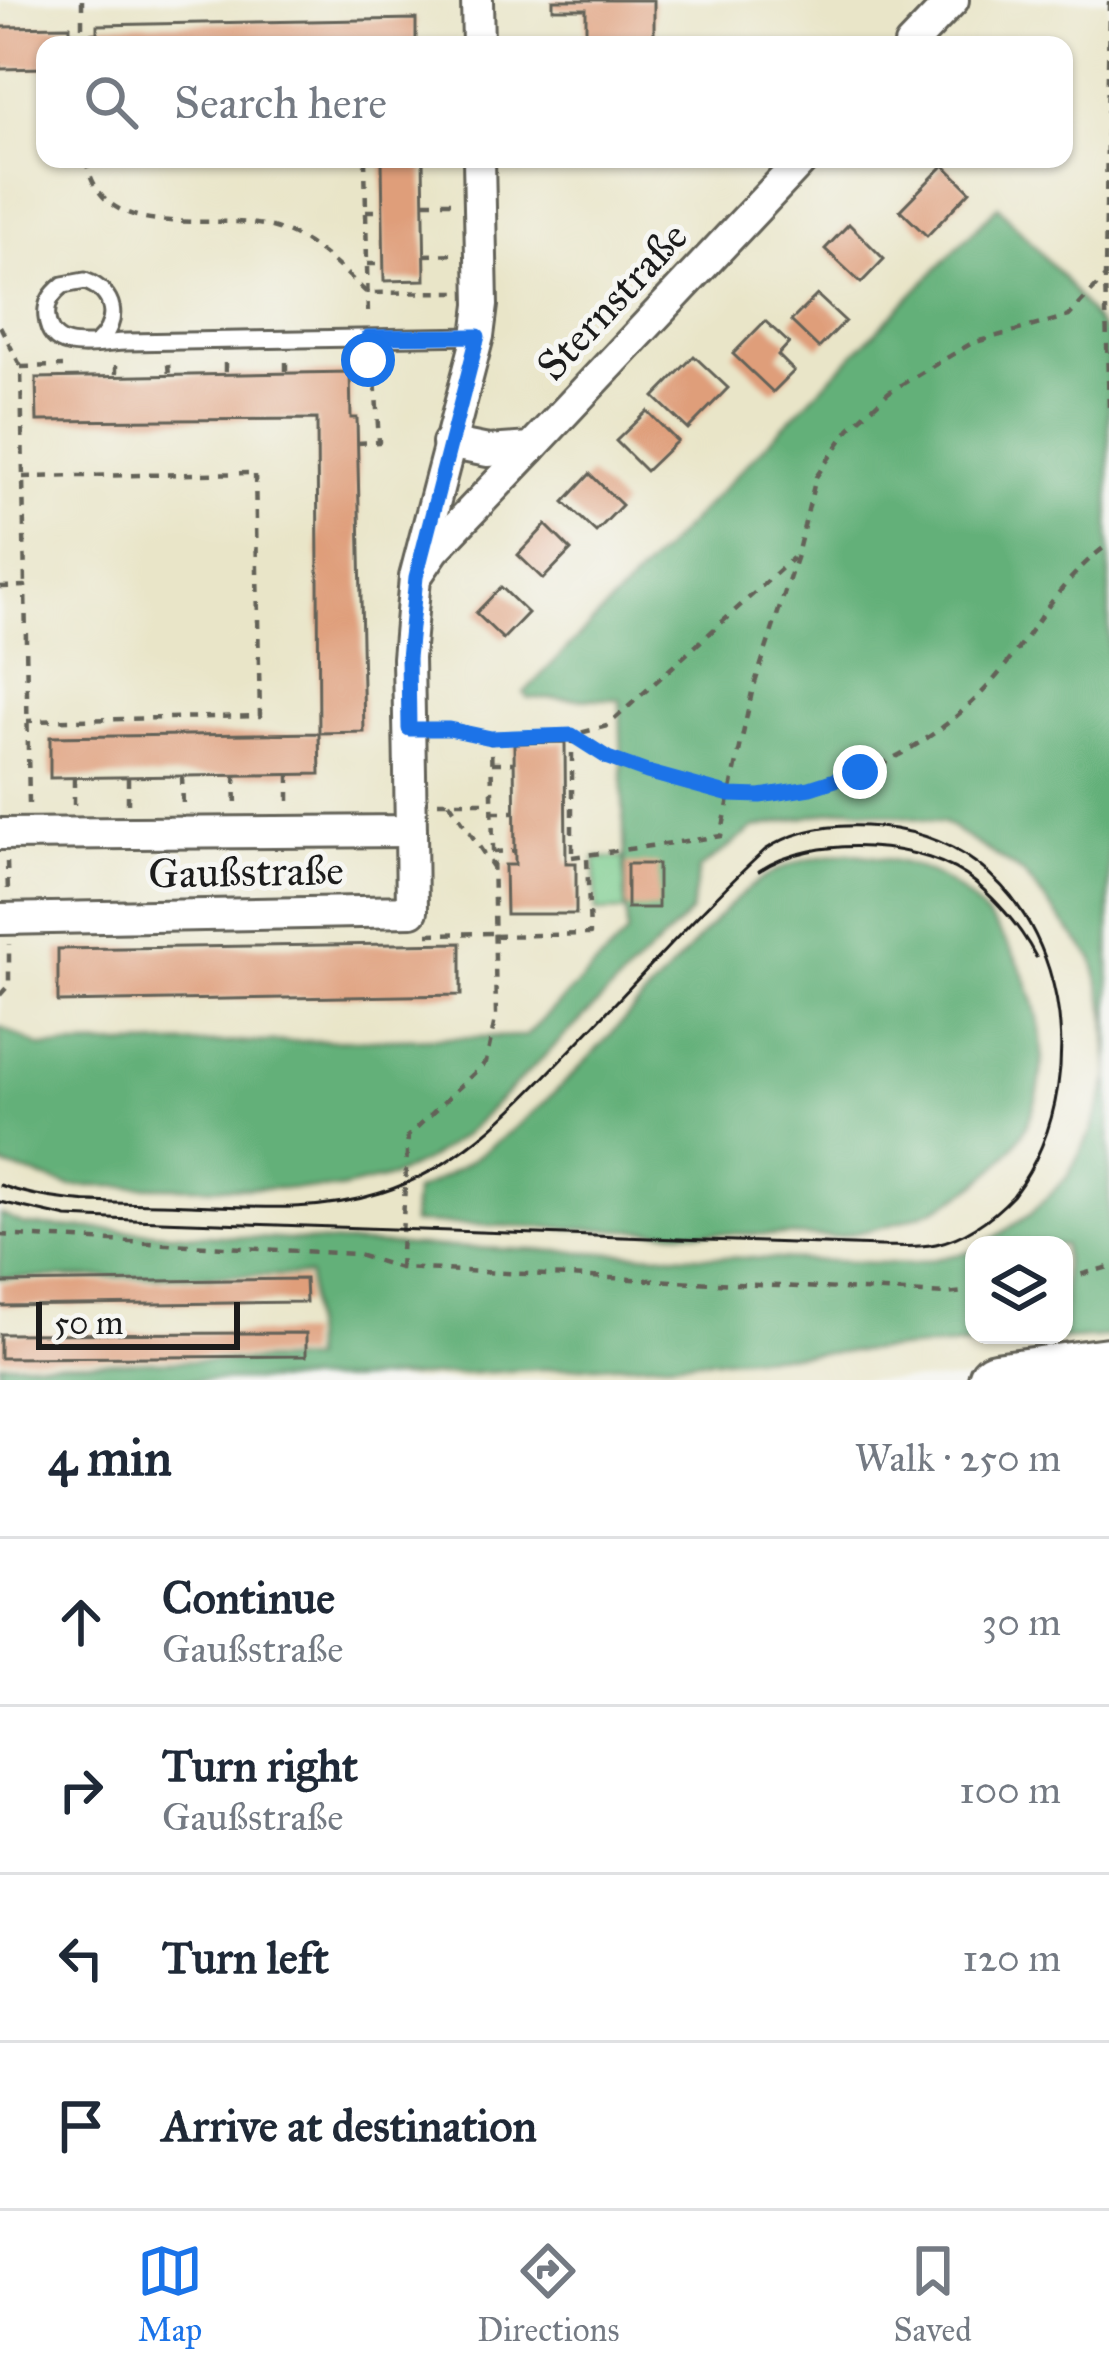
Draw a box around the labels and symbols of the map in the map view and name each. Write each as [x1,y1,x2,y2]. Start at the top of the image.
street label: Sternstraße [525,211,699,391]
route start [341,333,395,387]
route end [833,745,887,799]
street label: Gaußstraße [148,844,344,900]
scale bar [36,1296,240,1349]

